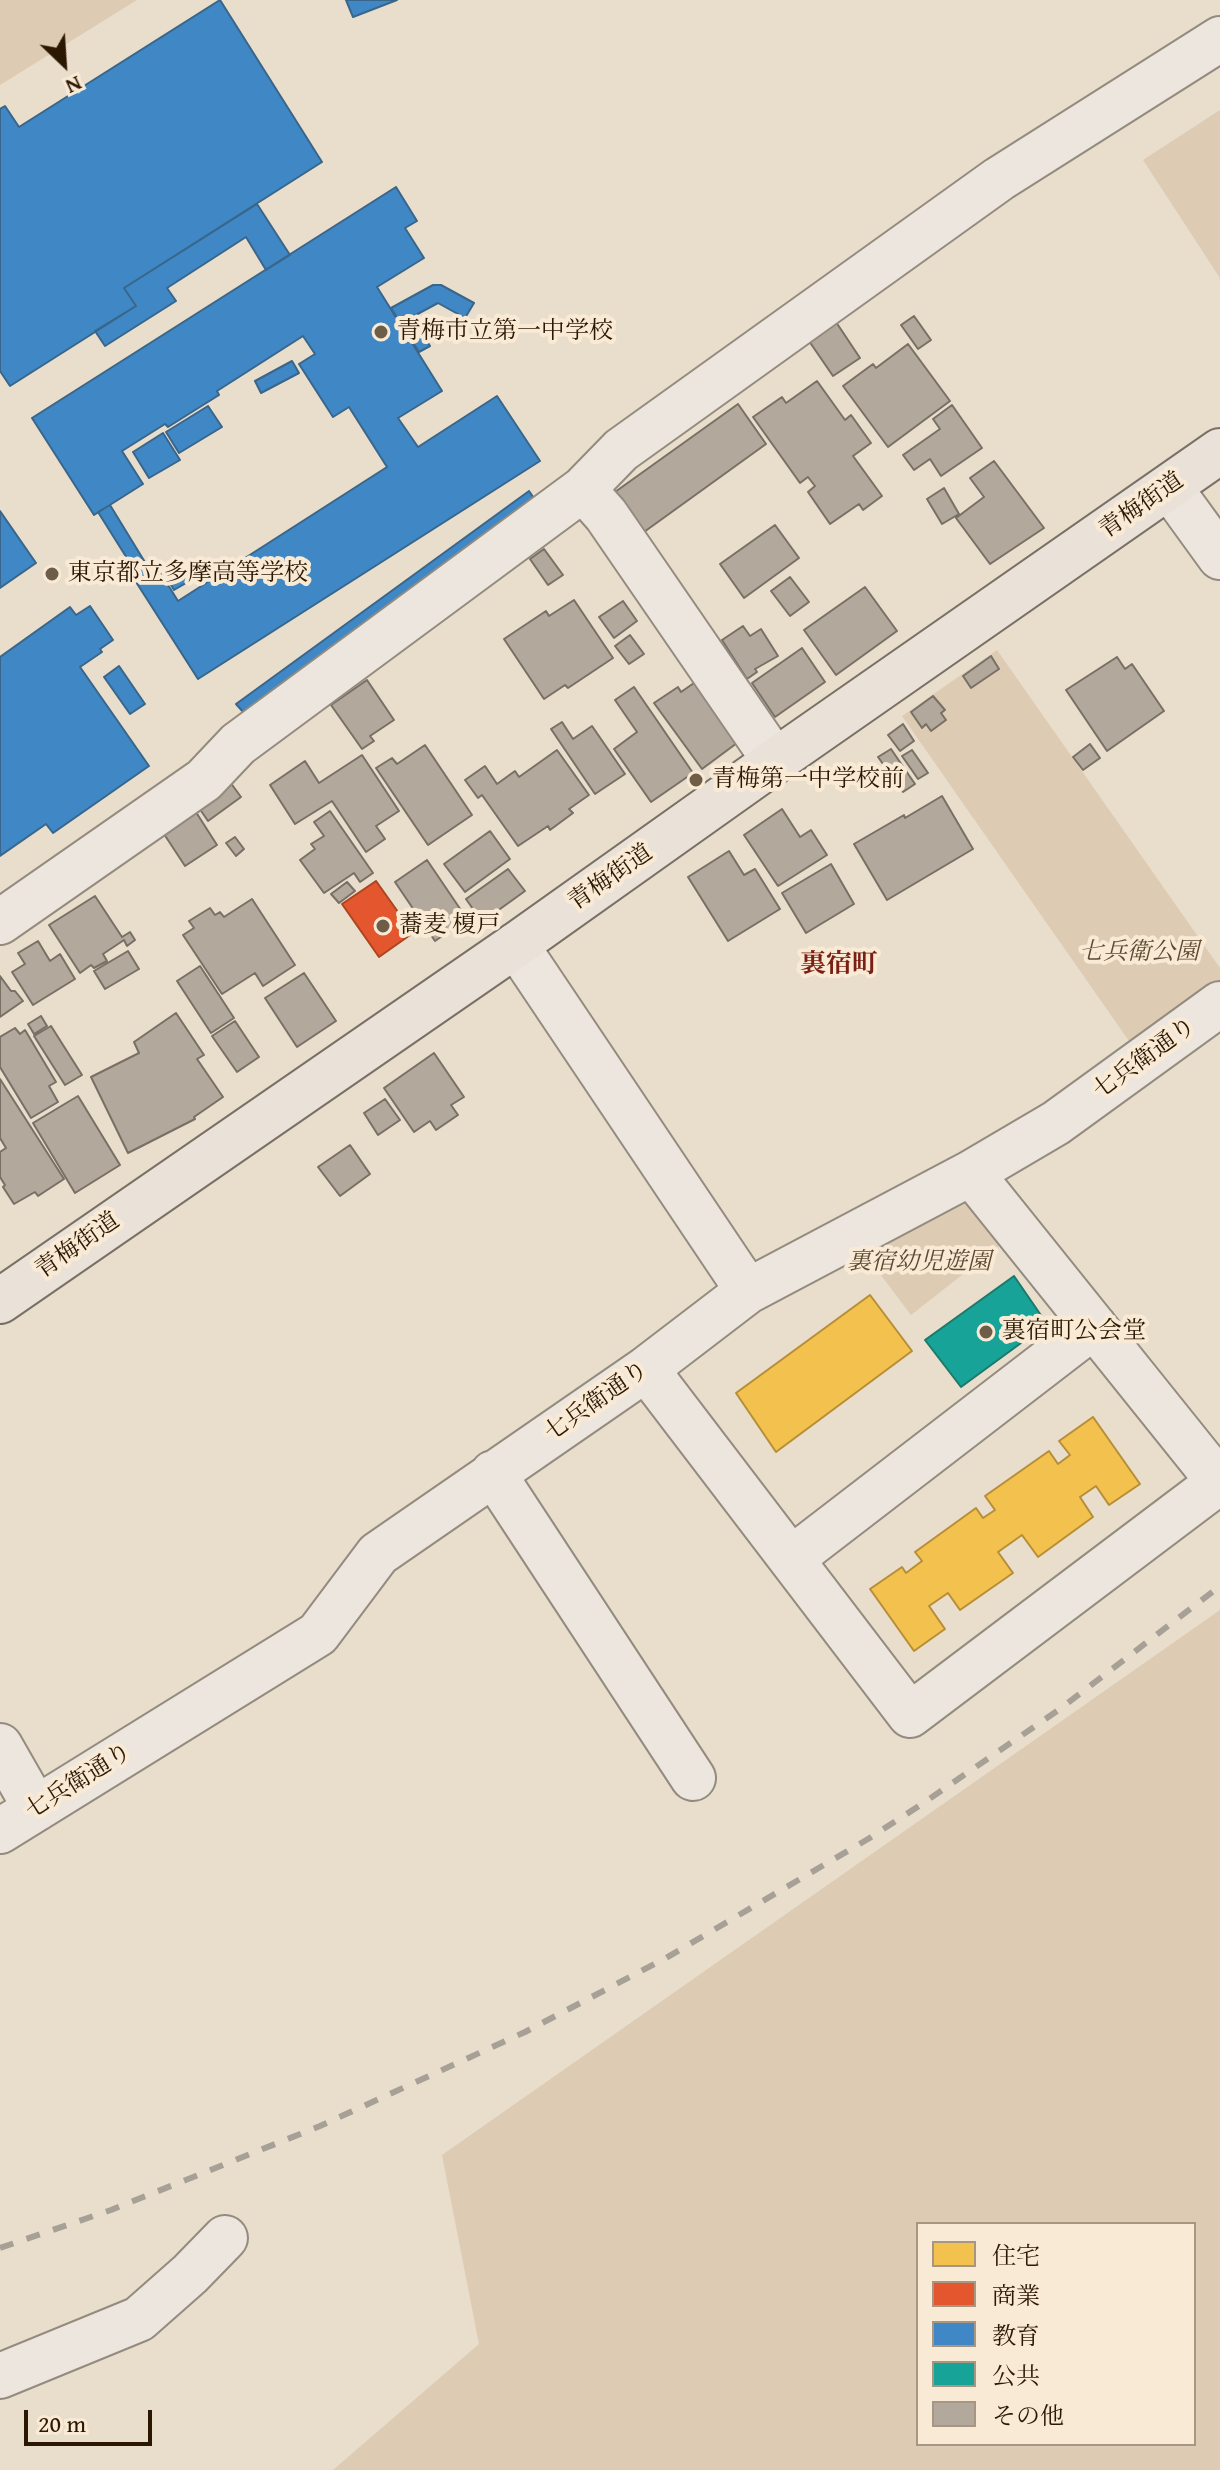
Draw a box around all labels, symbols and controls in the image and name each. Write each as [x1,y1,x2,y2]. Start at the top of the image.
north arrow [24,24,104,104]
text: N [61,68,88,103]
place label: 青梅市立第一中学校 [397,318,613,346]
marker: 青梅市立第一中学校 [372,323,390,341]
street label: 青梅街道 [1094,467,1190,545]
place label: 東京都立多摩高等学校 [68,560,308,588]
marker: 東京都立多摩高等学校 [43,565,61,583]
place label: 青梅第一中学校前 [712,766,904,794]
marker: 青梅第一中学校前 [687,771,705,789]
street label: 青梅街道 [563,839,659,917]
place label: 蕎麦 榎戸 [399,912,500,940]
marker: 蕎麦 榎戸 [374,917,392,935]
park label: 七兵衛公園 [1079,939,1199,967]
district label: 裏宿町 [800,949,878,981]
street label: 七兵衛通り [1088,1012,1202,1106]
street label: 青梅街道 [30,1207,126,1285]
park label: 裏宿幼児遊園 [847,1249,991,1277]
place label: 裏宿町公会堂 [1002,1318,1146,1346]
marker: 裏宿町公会堂 [977,1323,995,1341]
street label: 七兵衛通り [540,1356,654,1448]
street label: 七兵衛通り [20,1738,138,1826]
legend [916,2222,1196,2446]
text: 住宅 [992,2238,1040,2273]
text: 商業 [992,2278,1040,2313]
text: 教育 [992,2318,1040,2353]
text: 公共 [992,2358,1040,2393]
scale bar [28,2394,156,2444]
text: その他 [992,2398,1064,2433]
text: 20 m [38,2406,86,2441]

